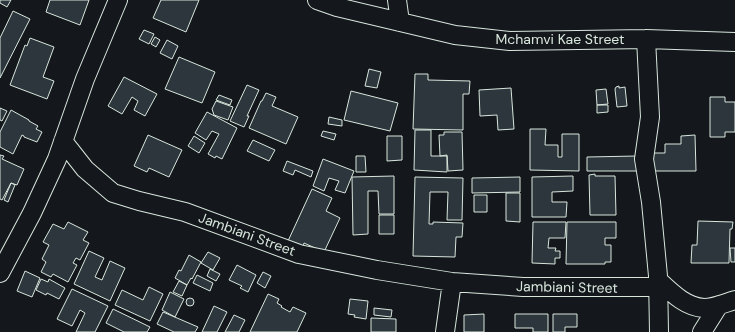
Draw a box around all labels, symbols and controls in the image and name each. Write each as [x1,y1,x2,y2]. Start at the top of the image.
street label: Mchamvi Kae Street [495,30,625,48]
street label: Jambiani Street [196,208,298,260]
street label: Jambiani Street [516,277,618,297]

